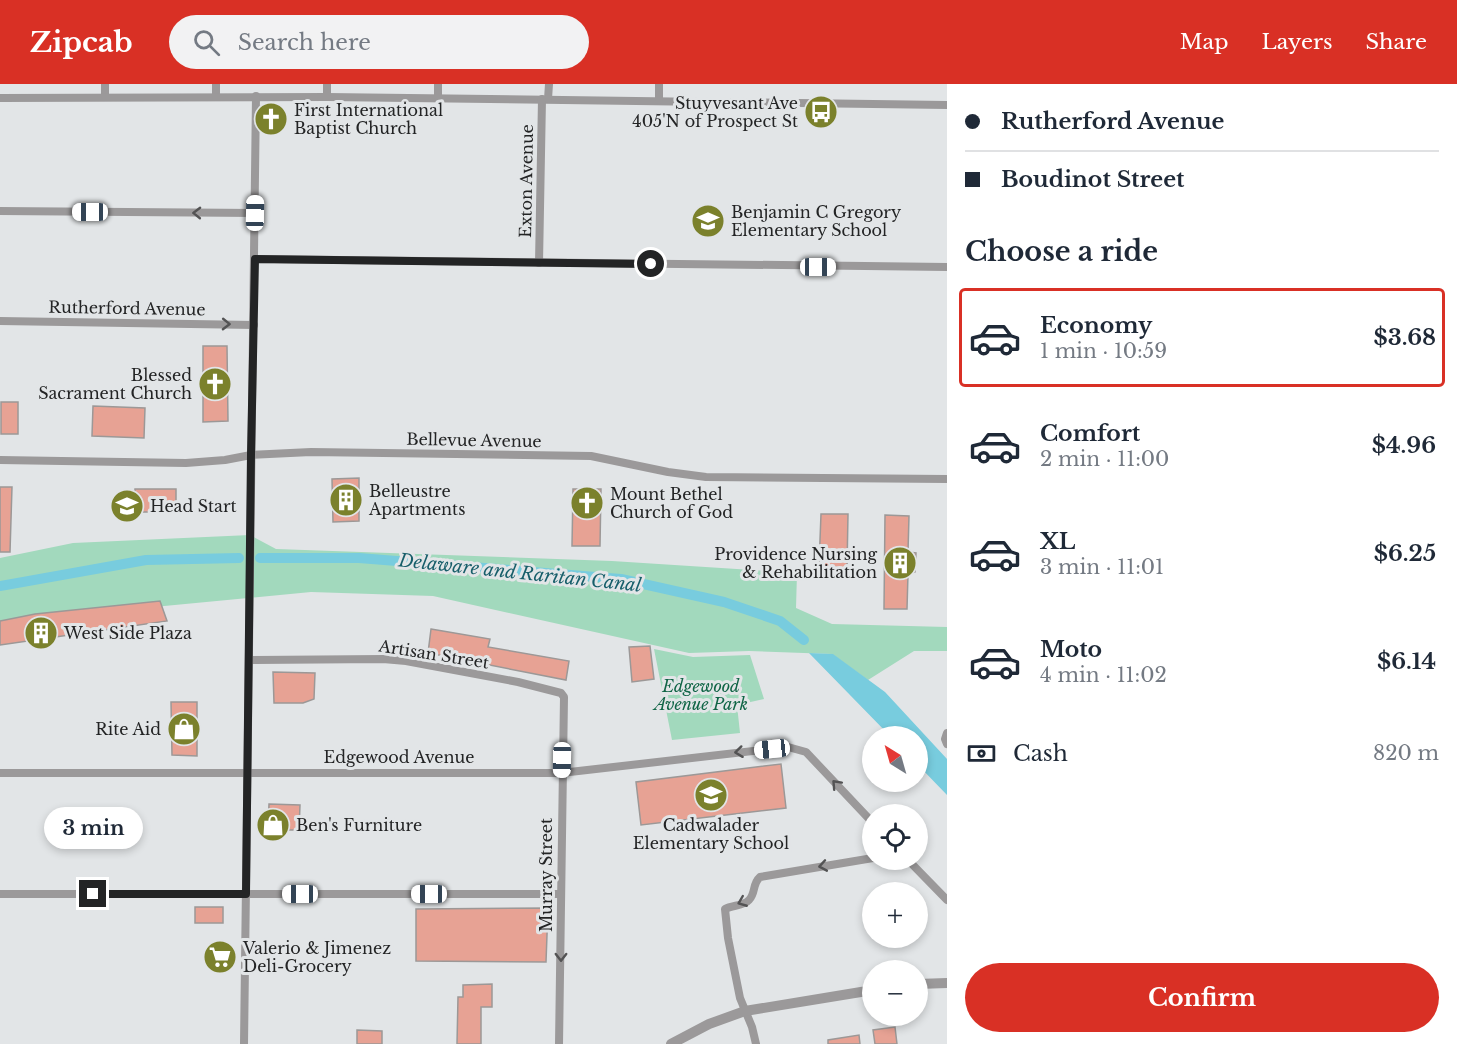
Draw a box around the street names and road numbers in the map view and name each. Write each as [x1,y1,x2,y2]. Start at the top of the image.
street label: Exton Avenue [515,124,537,238]
street label: Rutherford Avenue [48,297,206,319]
street label: Bellevue Avenue [406,429,542,451]
street label: Artisan Street [376,635,491,673]
street label: Edgewood Avenue [324,747,474,767]
street label: Murray Street [536,818,556,932]

